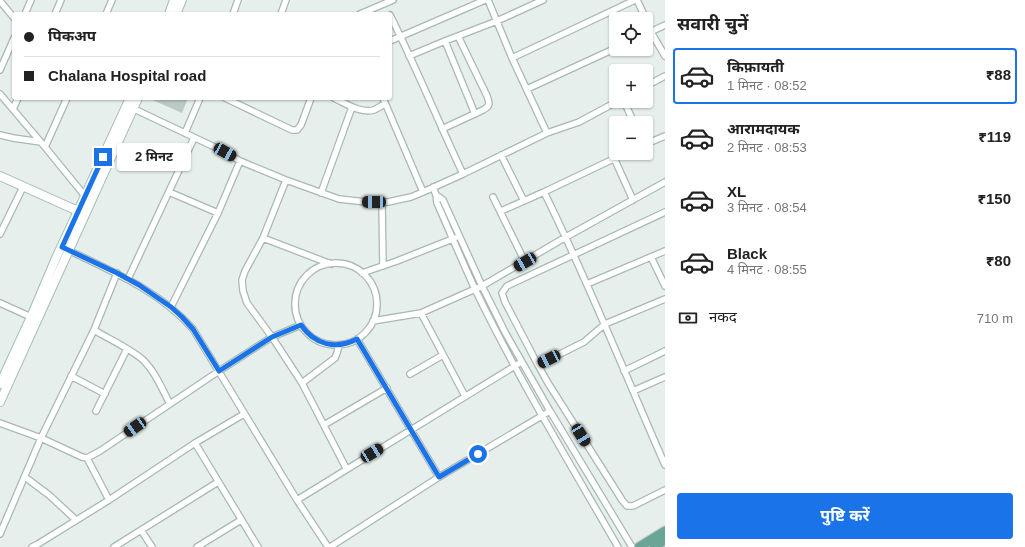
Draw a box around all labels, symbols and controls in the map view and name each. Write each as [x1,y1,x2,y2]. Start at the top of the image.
map controls [609,12,653,160]
button: locate [609,12,653,56]
text: सवारी चुनें [677,14,748,34]
text: पिकअप [48,27,96,44]
icon: car [679,58,715,94]
text: किफ़ायती [727,58,784,75]
button: + [609,64,653,108]
text: ₹88 [986,66,1011,83]
text: Chalana Hospital road [48,67,206,84]
text: 1 मिनट · 08:52 [727,78,807,93]
button: − [609,116,653,160]
icon: car [679,120,715,156]
text: आरामदायक [727,120,800,137]
text: ₹119 [978,128,1011,145]
text: 2 मिनट · 08:53 [727,140,807,155]
car [212,141,238,163]
callout: 2 मिनट [117,143,191,171]
route end [94,148,112,166]
text: 2 मिनट [135,149,173,164]
icon: car [679,182,715,218]
text: XL [727,183,746,200]
text: ₹150 [977,190,1011,207]
car [362,196,386,208]
text: 3 मिनट · 08:54 [727,200,807,215]
icon: car [679,244,715,280]
text: Black [727,245,767,262]
car [512,251,538,273]
text: ₹80 [986,252,1011,269]
text: 4 मिनट · 08:55 [727,262,807,277]
icon: cash [677,307,699,329]
text: नकद [709,308,737,325]
text: 710 m [977,311,1013,326]
car [536,348,562,370]
car [122,415,148,439]
car [570,422,592,448]
car [359,442,385,464]
route start [469,445,487,463]
button: पुष्टि करें [677,493,1013,539]

